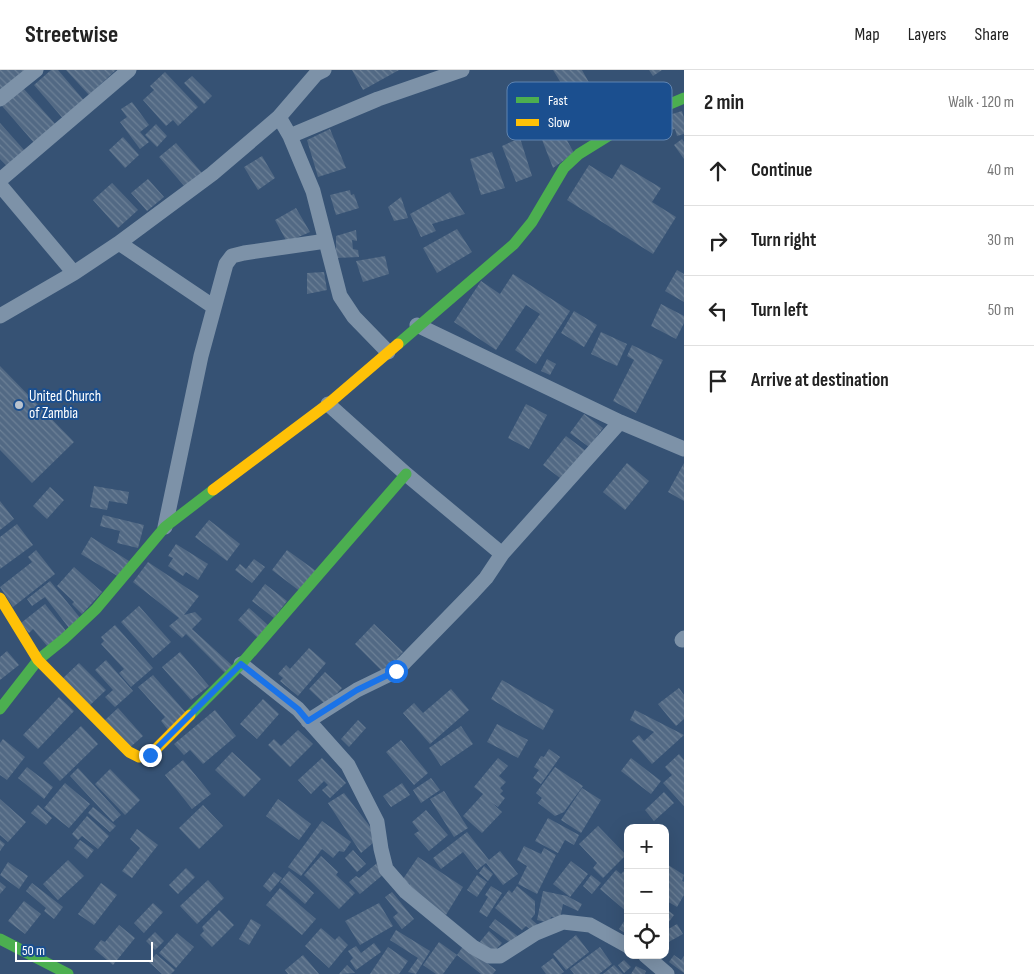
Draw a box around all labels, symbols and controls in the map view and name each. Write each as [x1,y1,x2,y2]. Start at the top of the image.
text: Streetwise [25,20,118,49]
text: Map [855,24,880,45]
text: Layers [908,24,947,45]
text: Share [975,24,1009,45]
legend [507,82,672,140]
text: 2 min [704,90,744,115]
text: Fast [548,92,568,109]
text: Walk · 120 m [948,93,1014,112]
text: Slow [548,114,570,131]
icon: ahead [704,157,732,185]
text: Continue [751,159,812,182]
text: 40 m [987,161,1014,180]
icon: right [704,227,732,255]
text: Turn right [751,229,816,252]
text: 30 m [987,231,1014,250]
icon: left [704,297,732,325]
text: Turn left [751,299,808,322]
text: 50 m [988,301,1014,320]
icon: arrive [704,367,732,395]
text: Arrive at destination [751,369,889,392]
place label: United Church of Zambia [29,387,101,423]
marker: United Church of Zambia [13,399,25,411]
route start [385,660,408,683]
route end [139,744,162,767]
map controls [624,824,669,959]
button: + [624,824,669,869]
button: − [624,869,669,914]
button: locate [624,914,669,959]
scale bar [15,939,152,962]
text: 50 m [22,942,45,959]

